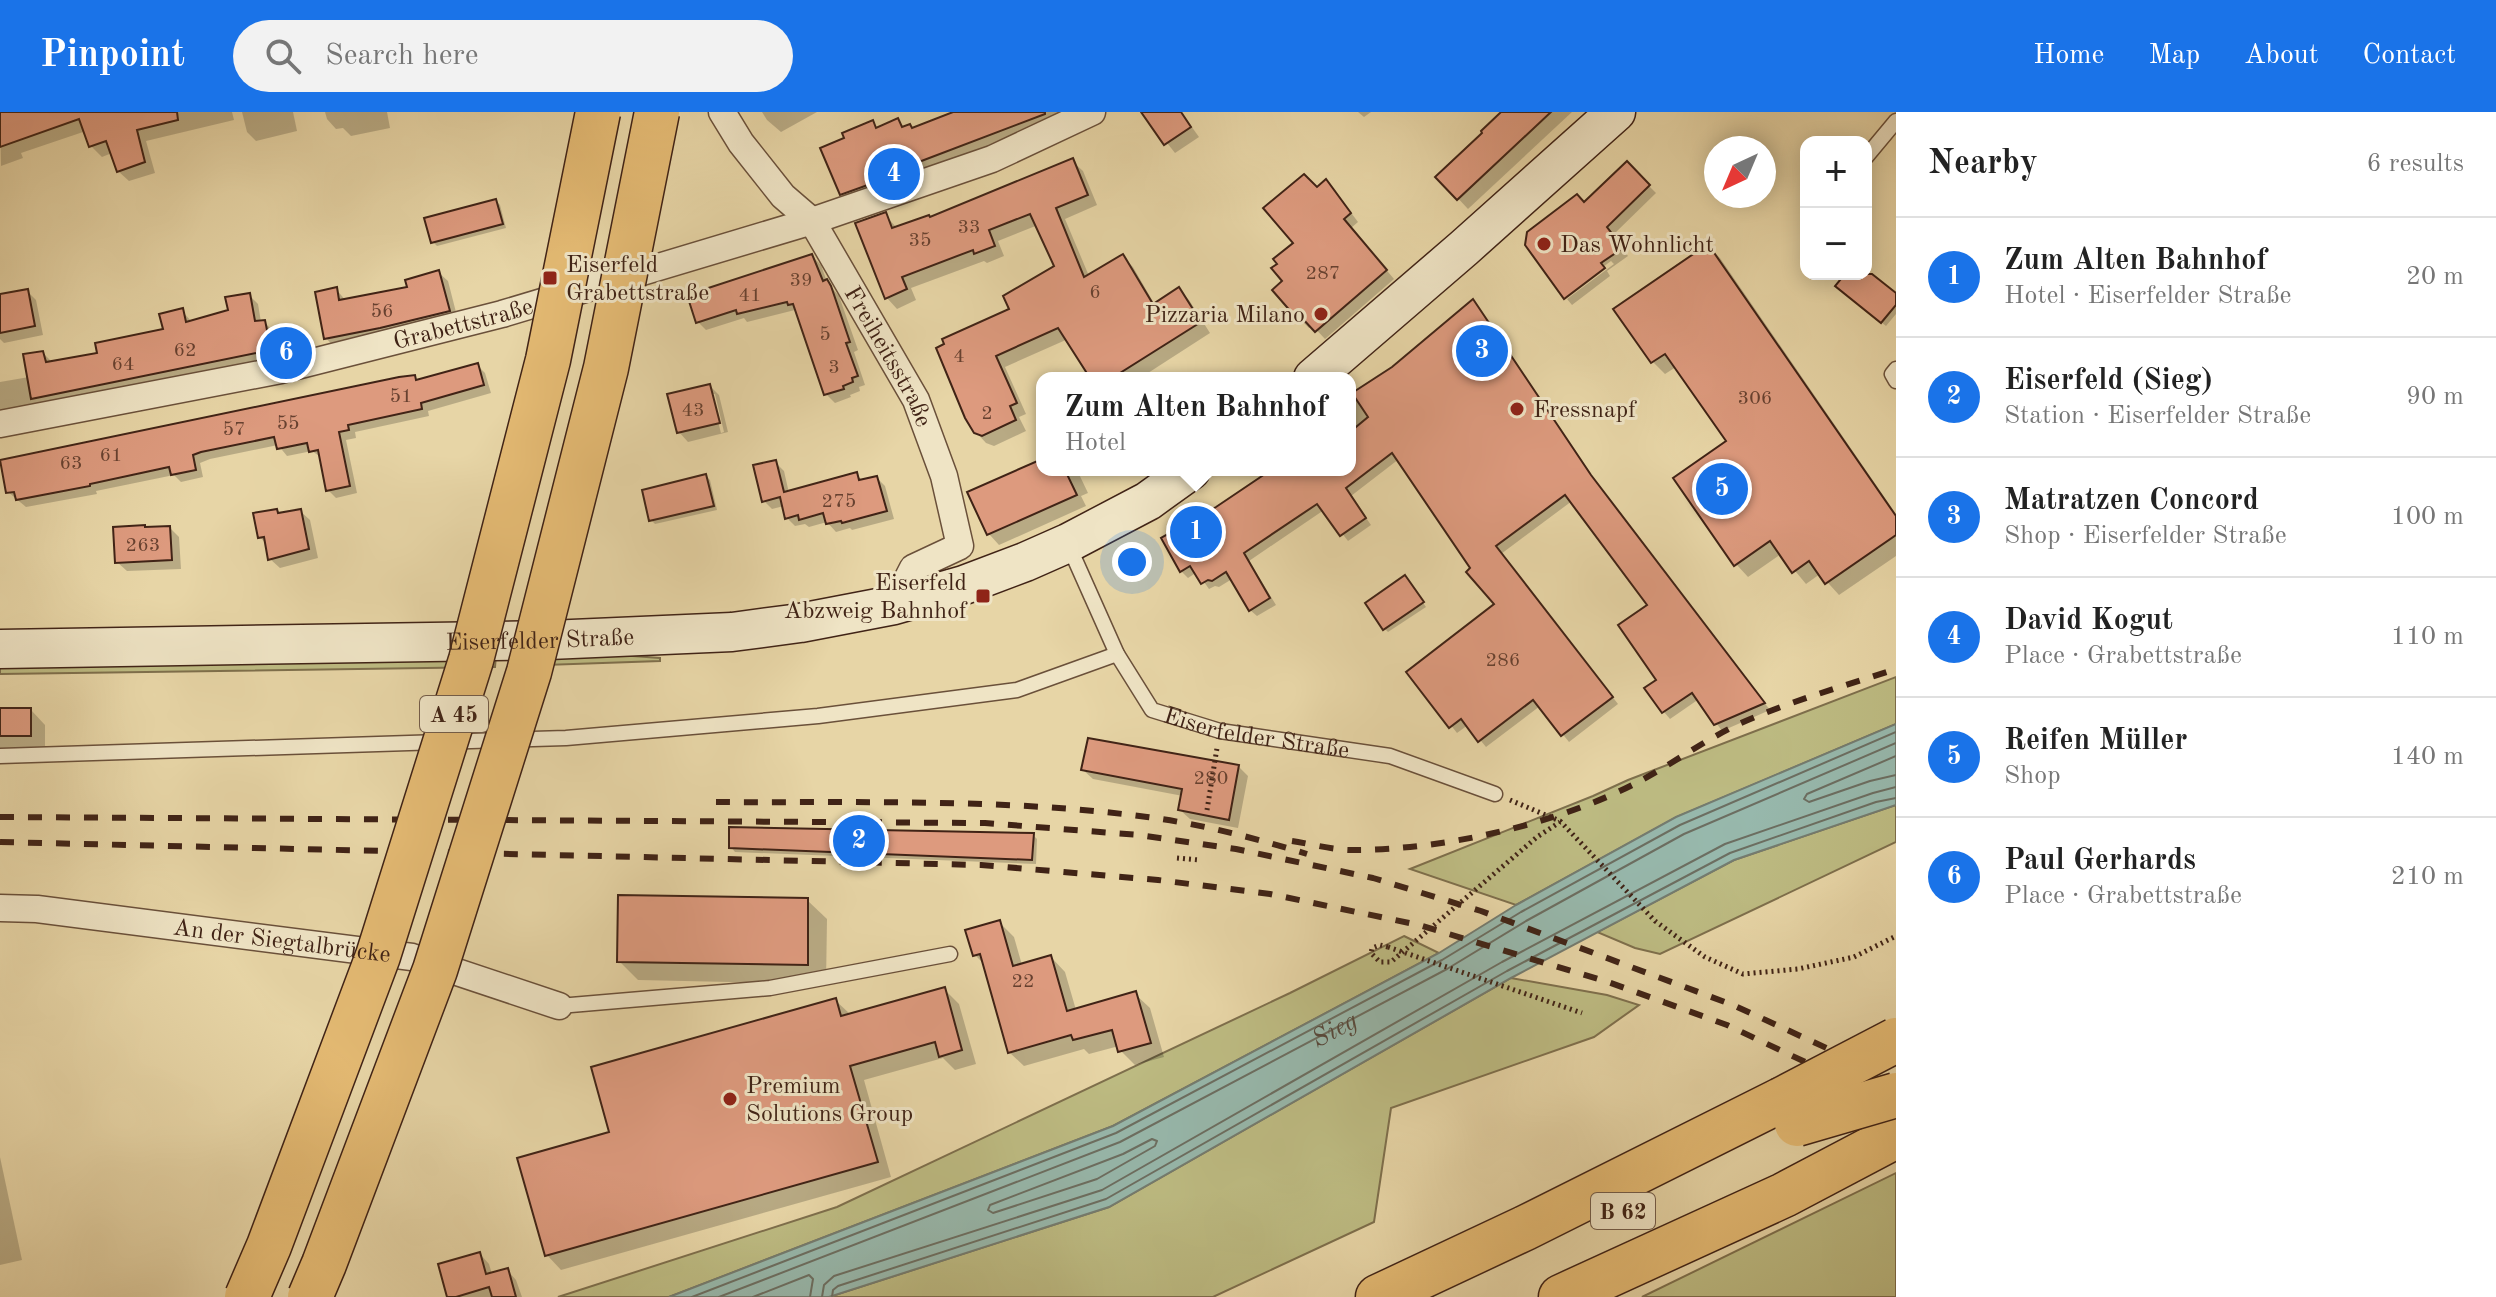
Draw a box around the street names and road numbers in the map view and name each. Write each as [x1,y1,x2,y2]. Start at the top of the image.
street label: Freiheitsstraße [839,283,935,430]
street label: Grabettstraße [391,295,536,355]
street label: Eiserfelder Straße [445,626,635,656]
road number: A 45 [420,696,488,732]
street label: Eiserfelder Straße [1161,704,1351,764]
street label: An der Siegtalbrücke [171,917,392,968]
road number: B 62 [1591,1193,1655,1229]

